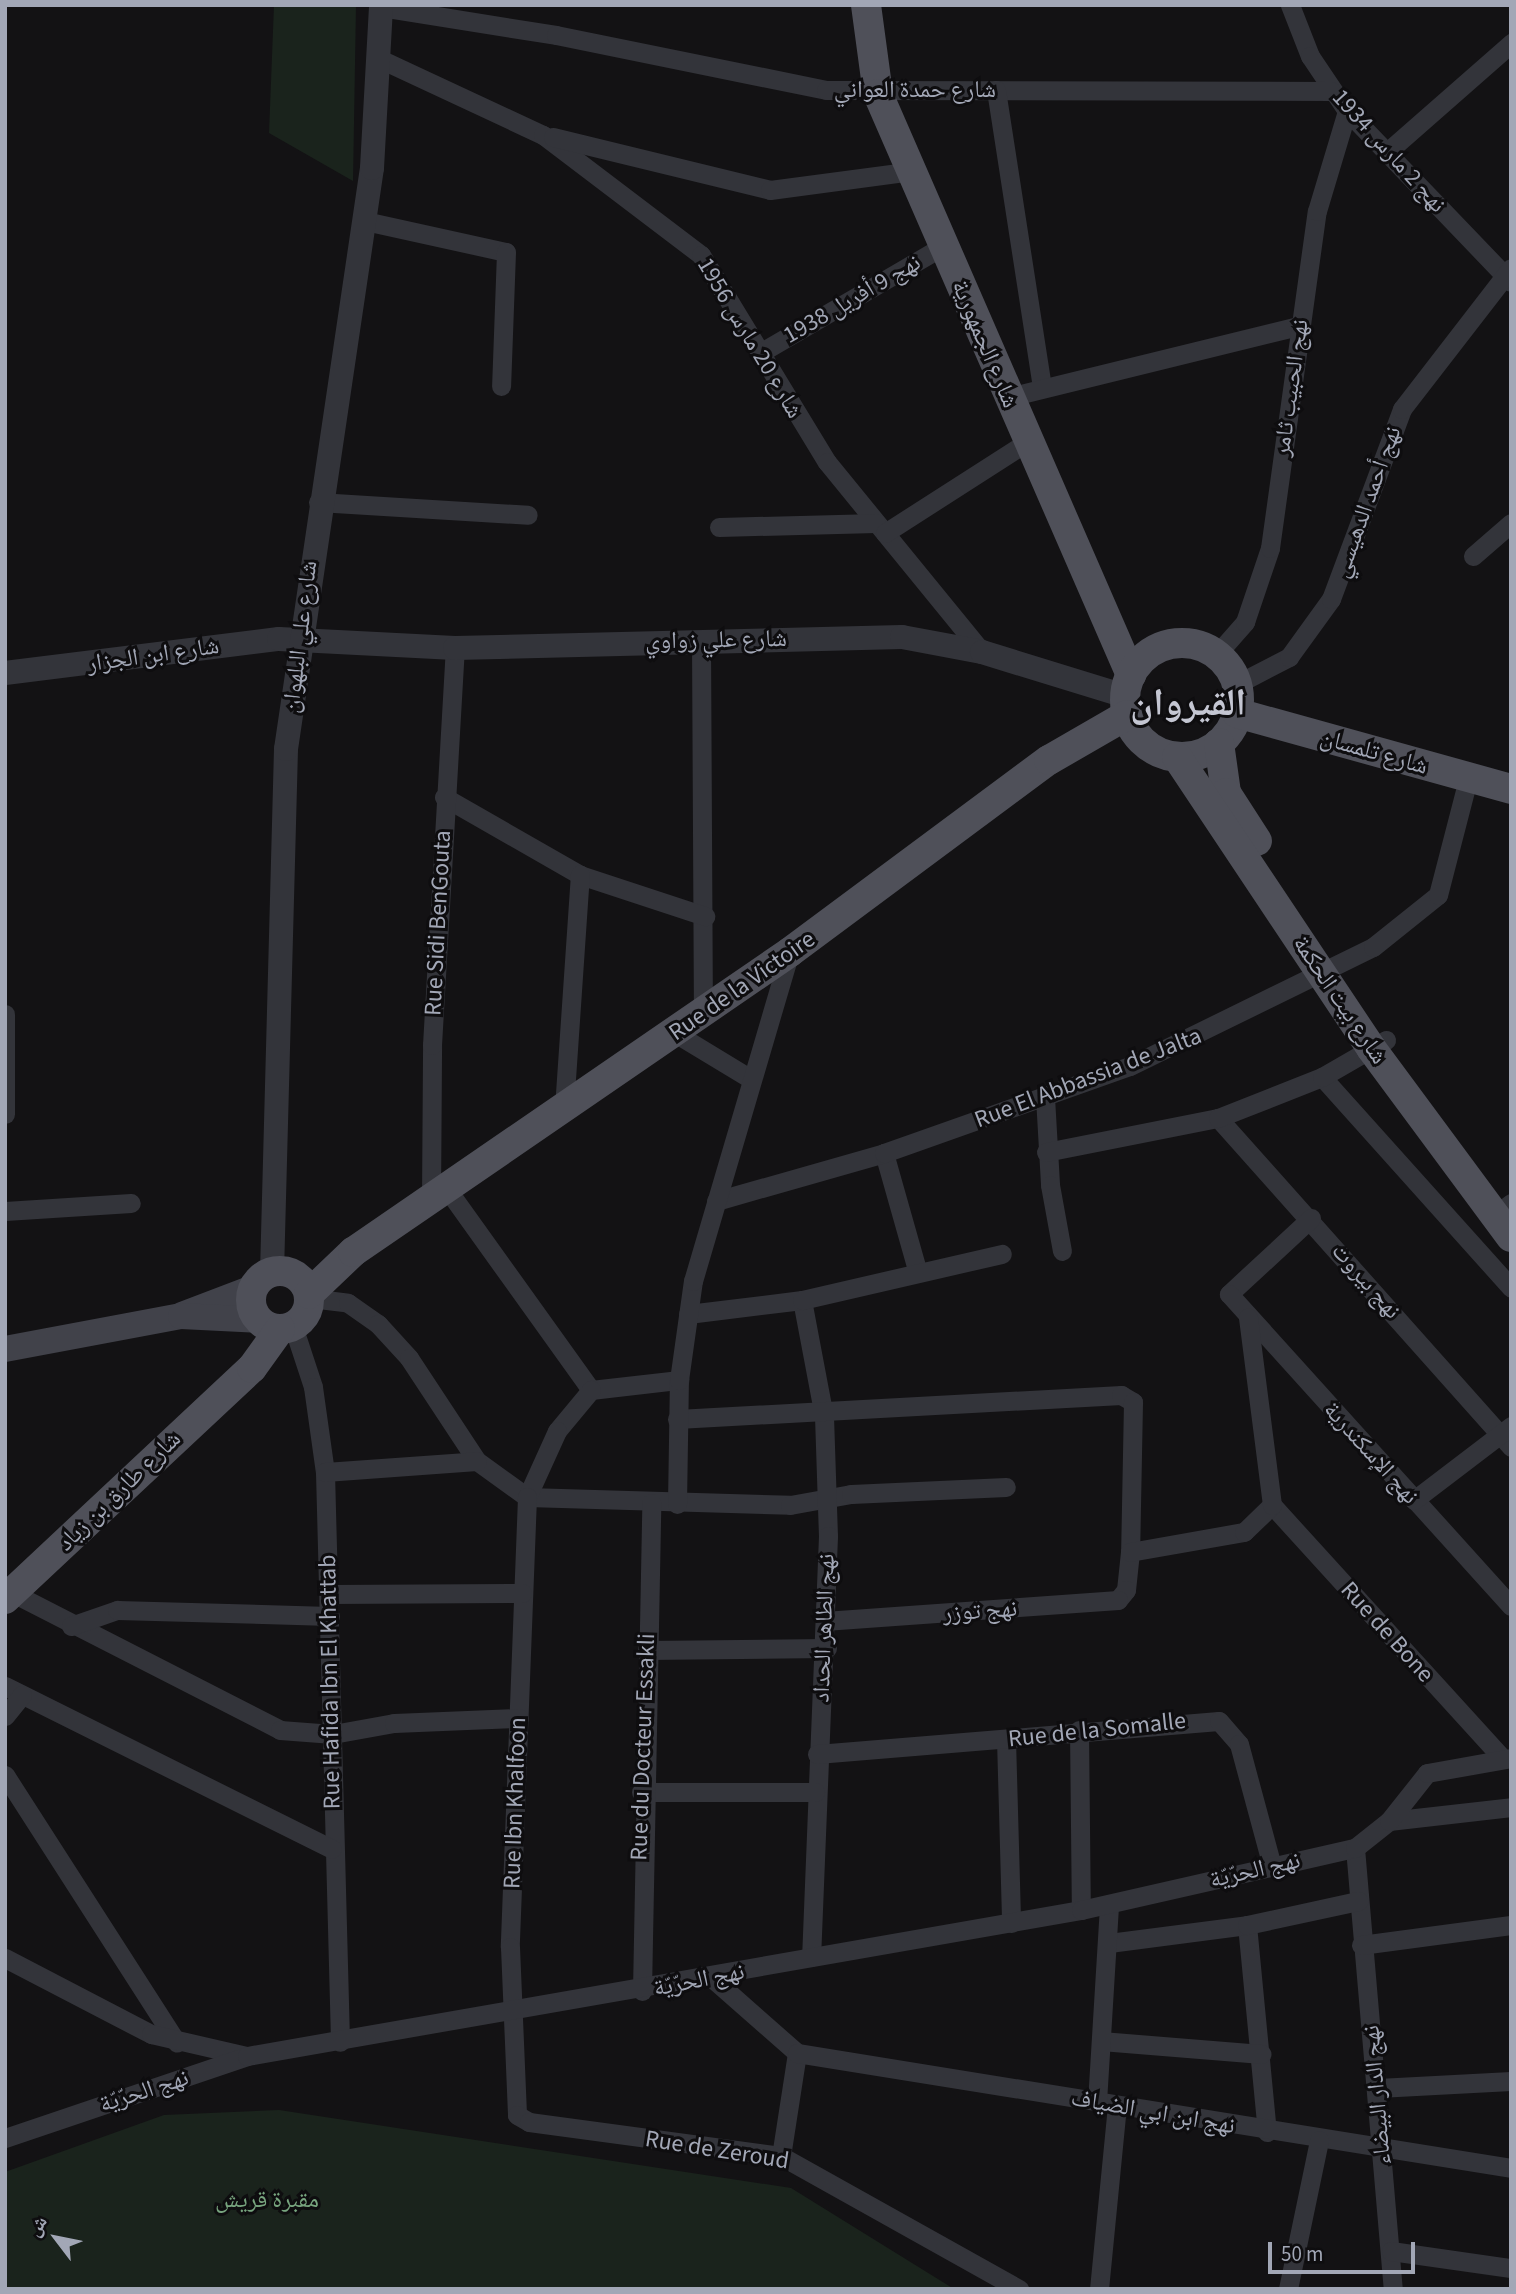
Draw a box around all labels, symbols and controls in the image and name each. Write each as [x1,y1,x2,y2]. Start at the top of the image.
street label: شارع حمدة العواني [834,76,996,104]
street label: نهج 2 مارس 1934 [1326,83,1452,219]
street label: نهج 9 أفريل 1938 [778,248,926,350]
street label: شارع 20 مارس 1956 [691,253,809,423]
street label: شارع الجمهورية [945,276,1025,412]
street label: نهج الحبيب ثامر [1267,318,1315,458]
street label: نهج أحمد الدهيسي [1326,422,1408,582]
street label: شارع علي البلهوان [276,559,324,715]
street label: شارع علي زواوي [645,624,787,656]
street label: شارع ابن الجزار [85,631,221,679]
district label: القيروان [1130,681,1246,727]
street label: شارع تلمسان [1317,723,1431,781]
street label: Rue Sidi BenGouta [419,829,457,1017]
street label: Rue de la Victoire [663,925,821,1047]
street label: شارع بيت الحكمة [1287,930,1393,1070]
street label: Rue El Abbassia de Jalta [970,1021,1206,1135]
street label: نهج بيروت [1325,1237,1407,1325]
street label: نهج الإسكندرية [1317,1396,1425,1510]
street label: شارع طارق بن زياد [51,1425,187,1557]
street label: نهج الطاهر الحداد [807,1553,841,1703]
street label: Rue Hafida Ibn El Khattab [313,1554,347,1810]
street label: Rue de Bone [1334,1576,1440,1688]
street label: نهج توزر [942,1594,1018,1628]
street label: Rue du Docteur Essakli [625,1633,661,1861]
street label: Rue de la Somalle [1007,1706,1187,1754]
street label: Rue Ibn Khalfoon [498,1717,532,1889]
street label: نهج الحرّيّة [1207,1846,1303,1894]
street label: نهج الحرّيّة [651,1957,747,2003]
street label: نهج الدار البيضاء [1357,2024,1397,2166]
street label: نهج الحرّيّة [96,2063,192,2119]
street label: نهج ابن ابي الضياف [1069,2083,1237,2141]
street label: Rue de Zeroud [643,2124,791,2176]
park label: مقبرة قريش [215,2186,319,2214]
north arrow [21,2203,91,2273]
text: ش [21,2211,55,2242]
scale bar [1271,2228,1418,2272]
text: 50 m [1281,2239,1323,2269]

